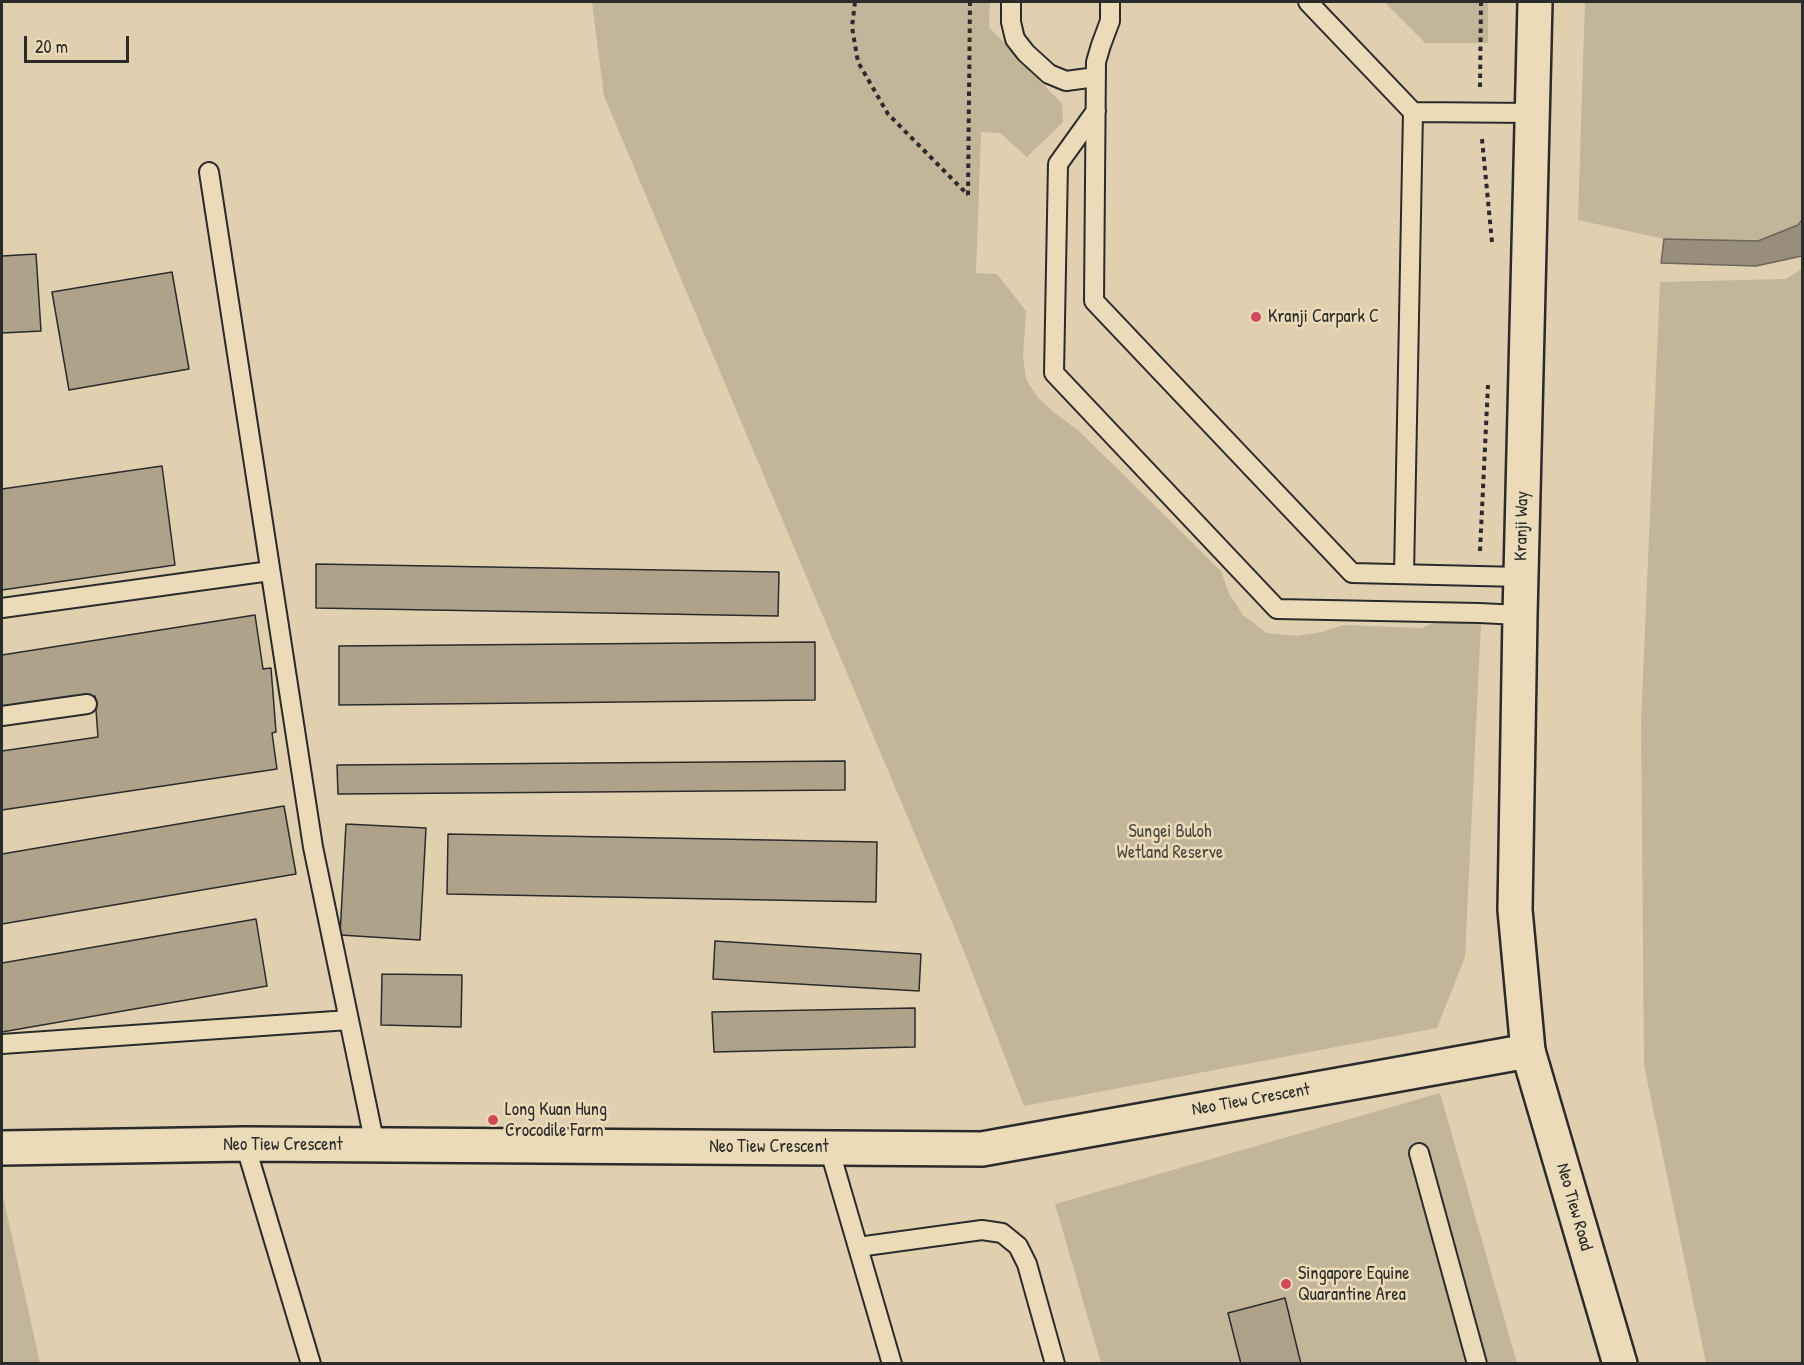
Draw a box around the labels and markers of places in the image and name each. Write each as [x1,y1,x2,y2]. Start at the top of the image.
place label: Kranji Carpark C [1268,306,1379,328]
marker: Kranji Carpark C [1249,310,1263,324]
place label: Long Kuan Hung Crocodile Farm [505,1099,607,1142]
marker: Long Kuan Hung Crocodile Farm [486,1113,500,1127]
place label: Singapore Equine Quarantine Area [1298,1263,1410,1306]
marker: Singapore Equine Quarantine Area [1279,1277,1293,1291]

